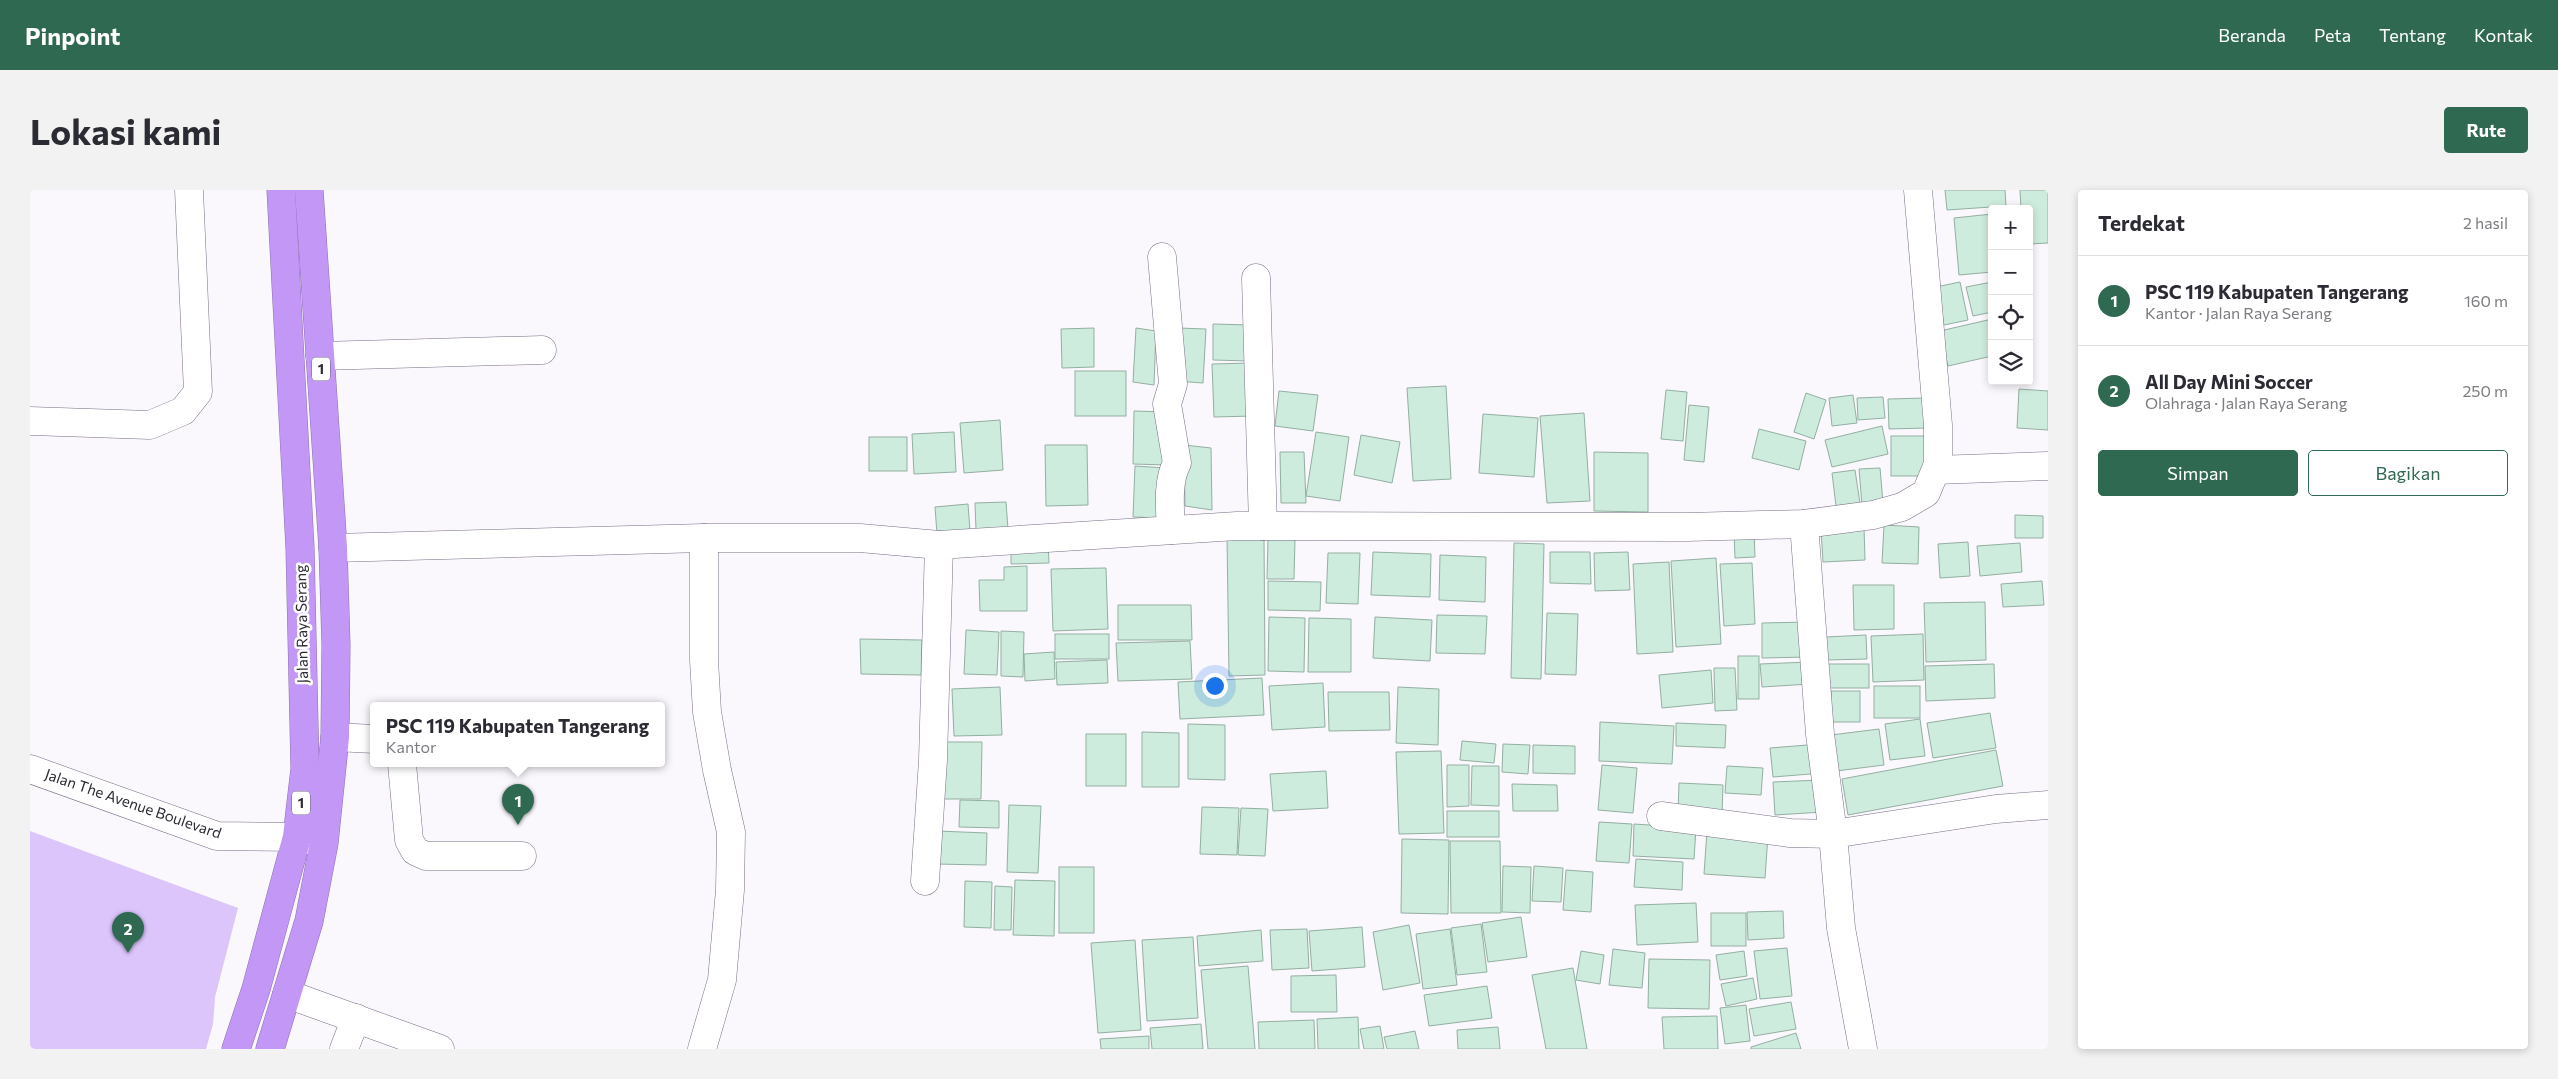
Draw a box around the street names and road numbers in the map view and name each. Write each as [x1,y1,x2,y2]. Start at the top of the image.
road number: 1 [312,358,330,380]
street label: Jalan Raya Serang [291,565,311,683]
street label: Jalan The Avenue Boulevard [43,764,224,842]
road number: 1 [292,792,310,814]

